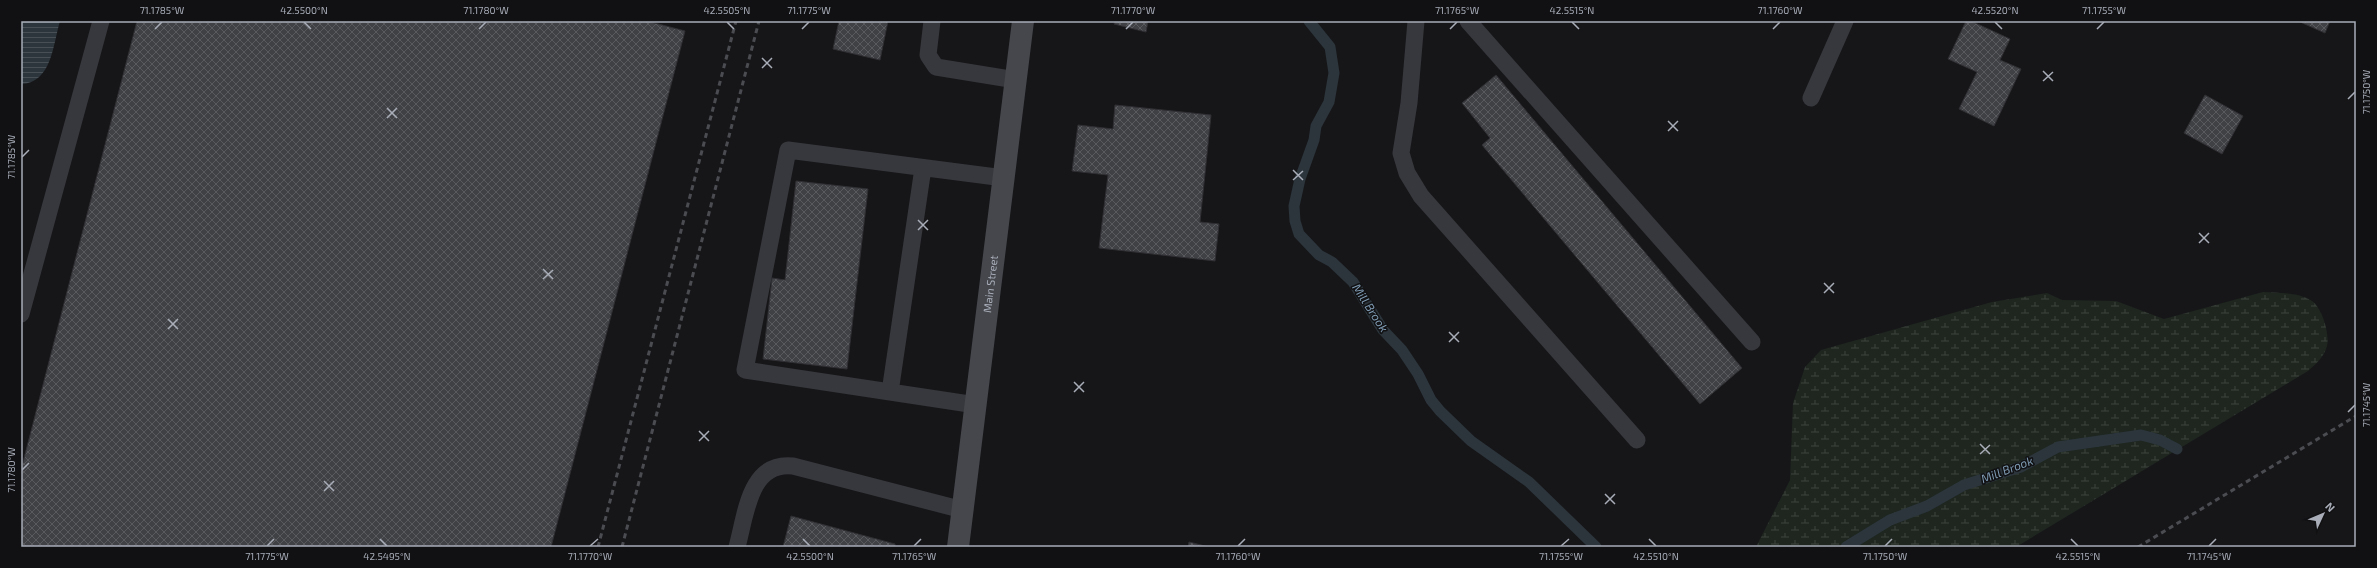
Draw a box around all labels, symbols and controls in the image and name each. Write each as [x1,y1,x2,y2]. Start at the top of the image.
text: 71.1785°W [140,4,185,16]
text: 42.5500°N [280,4,328,16]
text: 71.1780°W [463,4,509,16]
text: 42.5505°N [704,4,750,16]
text: 71.1775°W [787,4,831,16]
text: 71.1770°W [1111,4,1156,16]
text: 71.1765°W [1435,4,1480,16]
text: 42.5515°N [1550,4,1594,16]
text: 71.1760°W [1758,4,1803,16]
text: 42.5520°N [1971,4,2019,16]
text: 71.1755°W [2082,4,2126,16]
text: 71.1750°W [2360,69,2372,114]
text: 71.1785°W [5,134,17,179]
street label: Main Street [980,254,1000,313]
water label: Mill Brook [1350,281,1392,334]
text: 71.1745°W [2360,382,2372,427]
text: 71.1780°W [5,447,17,493]
water label: Mill Brook [1979,453,2035,485]
north arrow [2303,494,2343,534]
text: N [2323,499,2338,514]
text: 71.1775°W [245,550,289,562]
text: 42.5495°N [363,550,411,562]
text: 71.1770°W [568,550,613,562]
text: 42.5500°N [786,550,834,562]
text: 71.1765°W [892,550,937,562]
text: 71.1760°W [1216,550,1261,562]
text: 71.1755°W [1539,550,1583,562]
text: 42.5510°N [1633,550,1679,562]
text: 71.1750°W [1863,550,1908,562]
text: 42.5515°N [2056,550,2100,562]
text: 71.1745°W [2187,550,2232,562]

